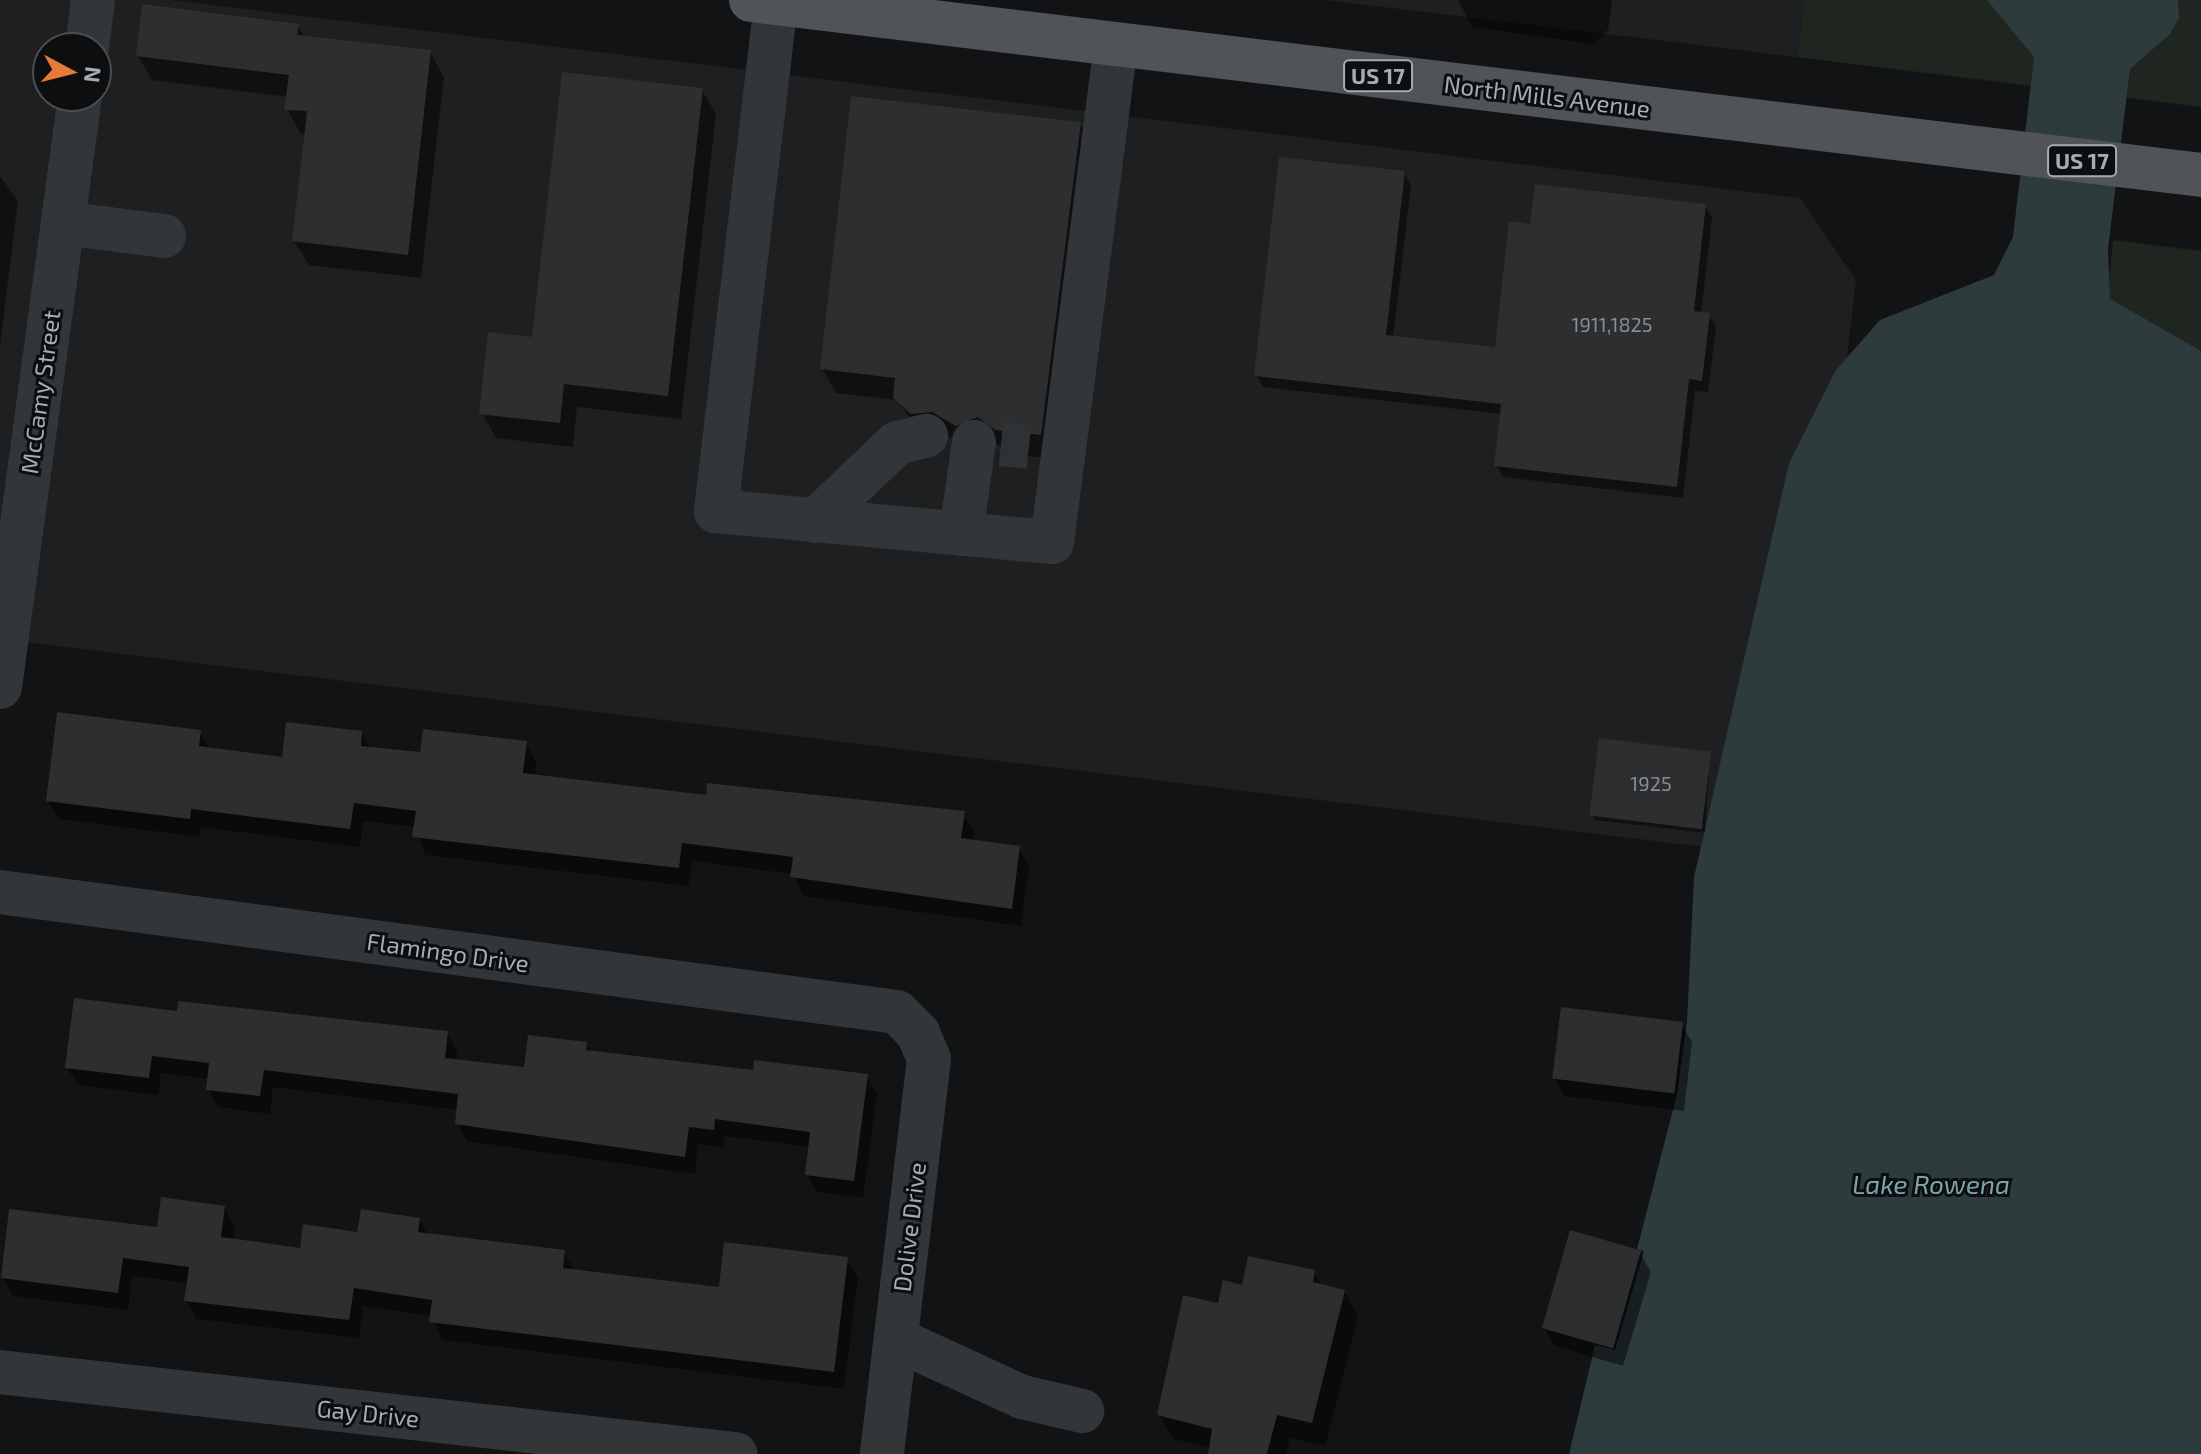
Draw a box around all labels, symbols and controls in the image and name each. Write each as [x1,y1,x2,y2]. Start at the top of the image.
north arrow [32,32,112,112]
road number: US 17 [1342,58,1414,94]
text: N [80,65,108,84]
street label: North Mills Avenue [1442,69,1652,123]
road number: US 17 [2046,143,2118,179]
street label: McCamy Street [14,308,66,476]
house number: 1911,1825 [1571,312,1653,336]
house number: 1925 [1630,771,1672,795]
street label: Flamingo Drive [365,926,531,978]
street label: Dolive Drive [887,1161,931,1293]
water label: Lake Rowena [1852,1168,2010,1200]
street label: Gay Drive [315,1393,421,1433]

